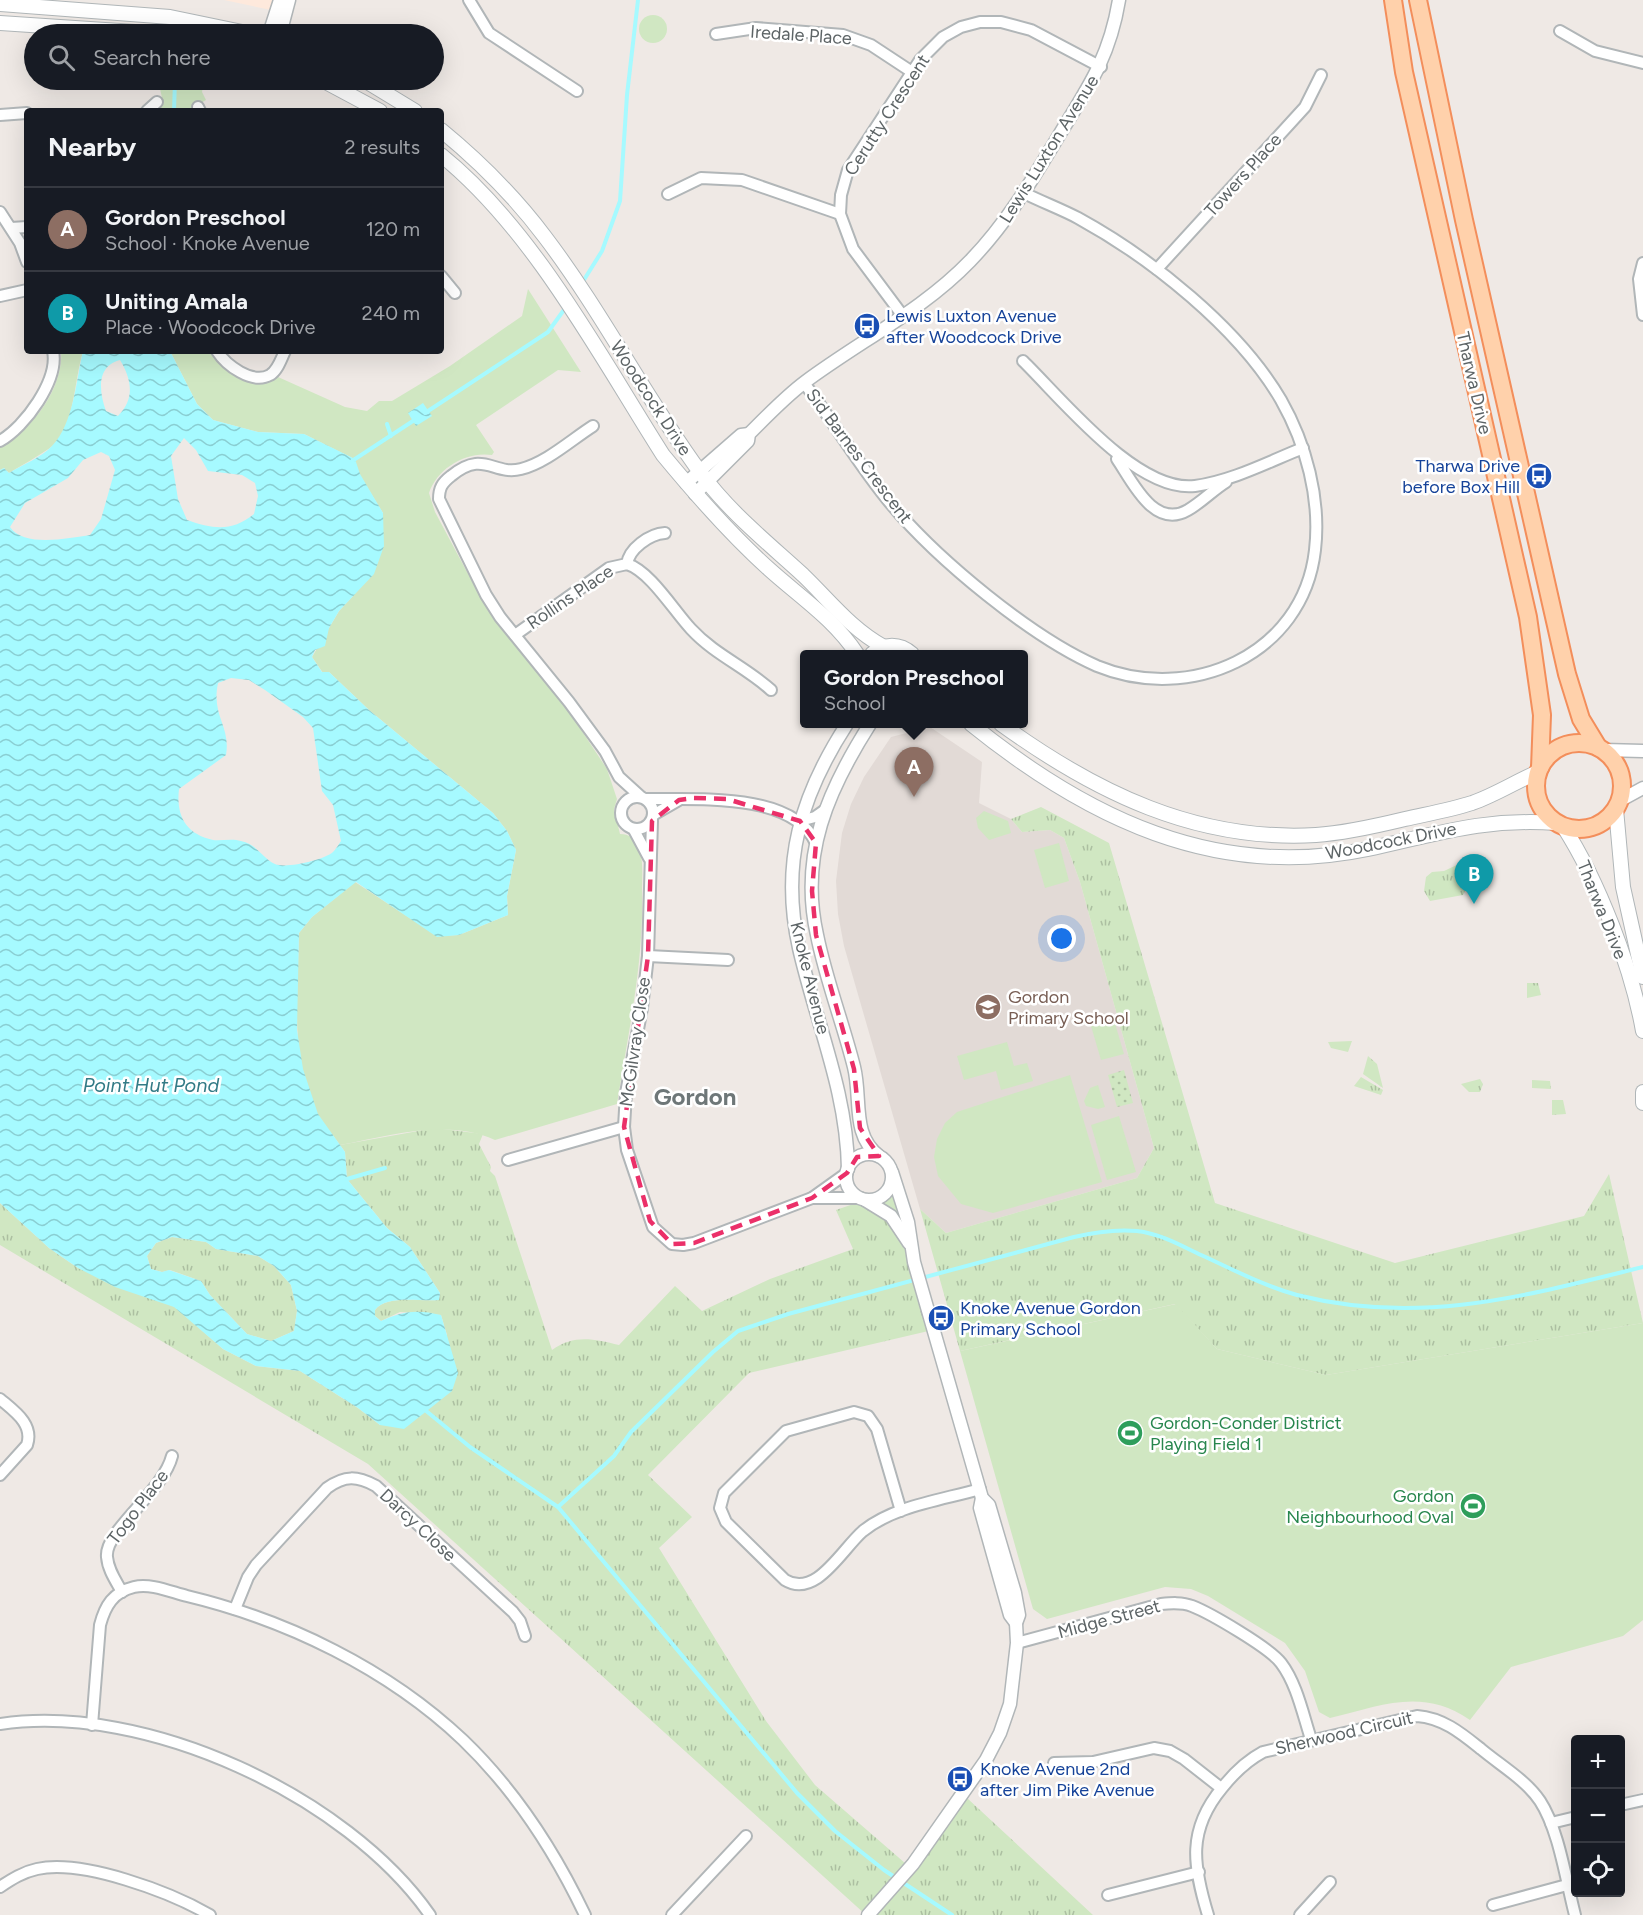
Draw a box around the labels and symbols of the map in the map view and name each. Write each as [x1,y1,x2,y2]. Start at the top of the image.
street label: Iredale Place [749,20,853,50]
street label: Cerutty Crescent [840,50,934,180]
street label: Lewis Luxton Avenue [994,71,1104,227]
street label: Towers Place [1200,129,1286,221]
place label: Lewis Luxton Avenue after Woodcock Drive [886,305,1062,348]
bus stop icon: Lewis Luxton Avenue after Woodcock Drive [852,311,882,341]
street label: Tharwa Drive [1452,330,1496,436]
street label: Woodcock Drive [606,336,696,460]
street label: Sid Barnes Crescent [801,384,917,528]
place label: Tharwa Drive before Box Hill [1402,455,1520,498]
bus stop icon: Tharwa Drive before Box Hill [1524,461,1554,491]
street label: Rollins Place [522,560,618,634]
pin: A [894,748,934,797]
street label: Woodcock Drive [1324,818,1458,864]
pin: B [1454,854,1494,904]
street label: Tharwa Drive [1572,857,1632,963]
street label: Knoke Avenue [785,919,835,1037]
your location [1047,924,1076,953]
street label: McGilvray Close [615,976,655,1108]
place label: Gordon Primary School [1008,986,1129,1029]
school or university icon: Gordon Primary School [973,992,1003,1022]
water label: Point Hut Pond [83,1073,219,1097]
district label: Gordon [654,1082,736,1111]
place label: Knoke Avenue Gordon Primary School [960,1297,1141,1340]
bus stop icon: Knoke Avenue Gordon Primary School [926,1303,956,1333]
place label: Gordon-Conder District Playing Field 1 [1150,1412,1342,1455]
sports icon: Gordon-Conder District Playing Field 1 [1115,1418,1145,1448]
street label: Togo Place [103,1465,173,1549]
street label: Darcy Close [375,1484,461,1566]
place label: Gordon Neighbourhood Oval [1286,1485,1454,1528]
sports icon: Gordon Neighbourhood Oval [1458,1491,1488,1521]
street label: Midge Street [1055,1595,1163,1643]
street label: Sherwood Circuit [1273,1706,1415,1760]
place label: Knoke Avenue 2nd after Jim Pike Avenue [980,1758,1155,1801]
bus stop icon: Knoke Avenue 2nd after Jim Pike Avenue [945,1764,975,1794]

